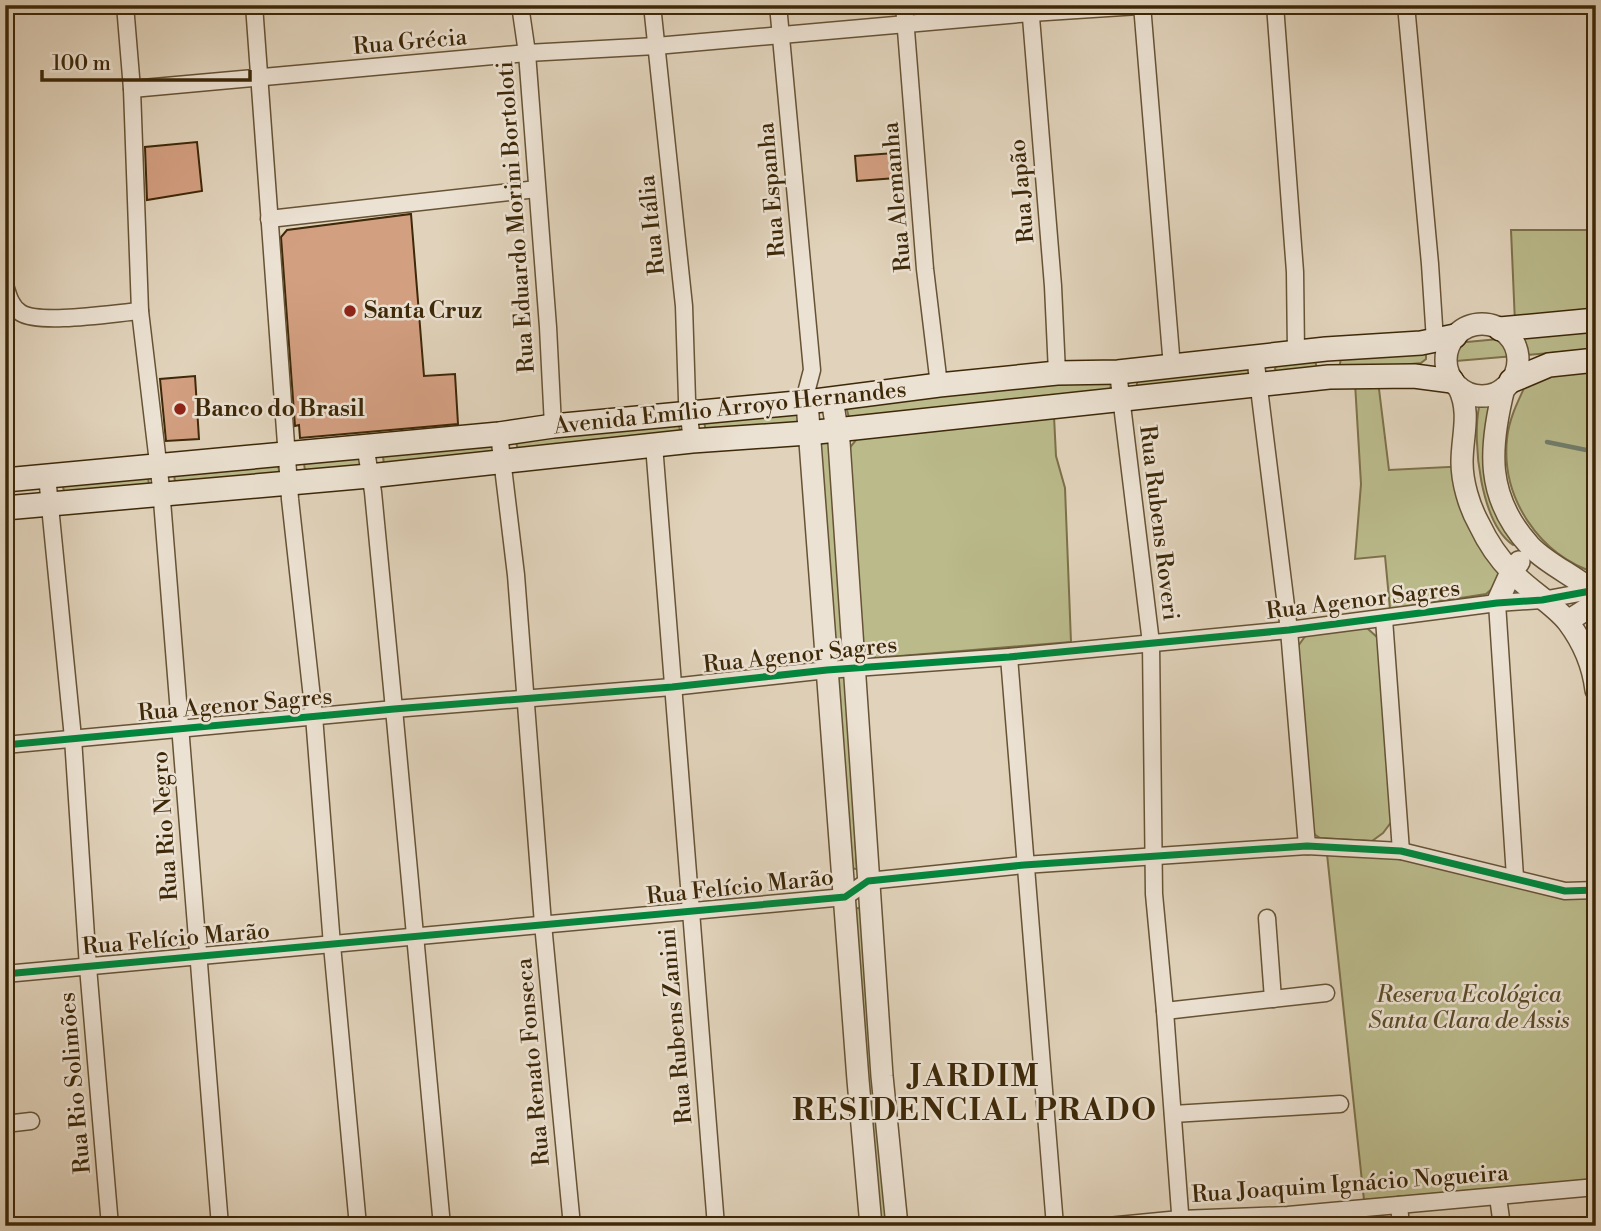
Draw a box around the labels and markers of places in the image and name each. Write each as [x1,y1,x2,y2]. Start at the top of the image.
place label: Santa Cruz [364,297,482,325]
marker: Santa Cruz [342,303,358,319]
place label: Banco do Brasil [194,395,365,423]
marker: Banco do Brasil [172,401,188,417]

